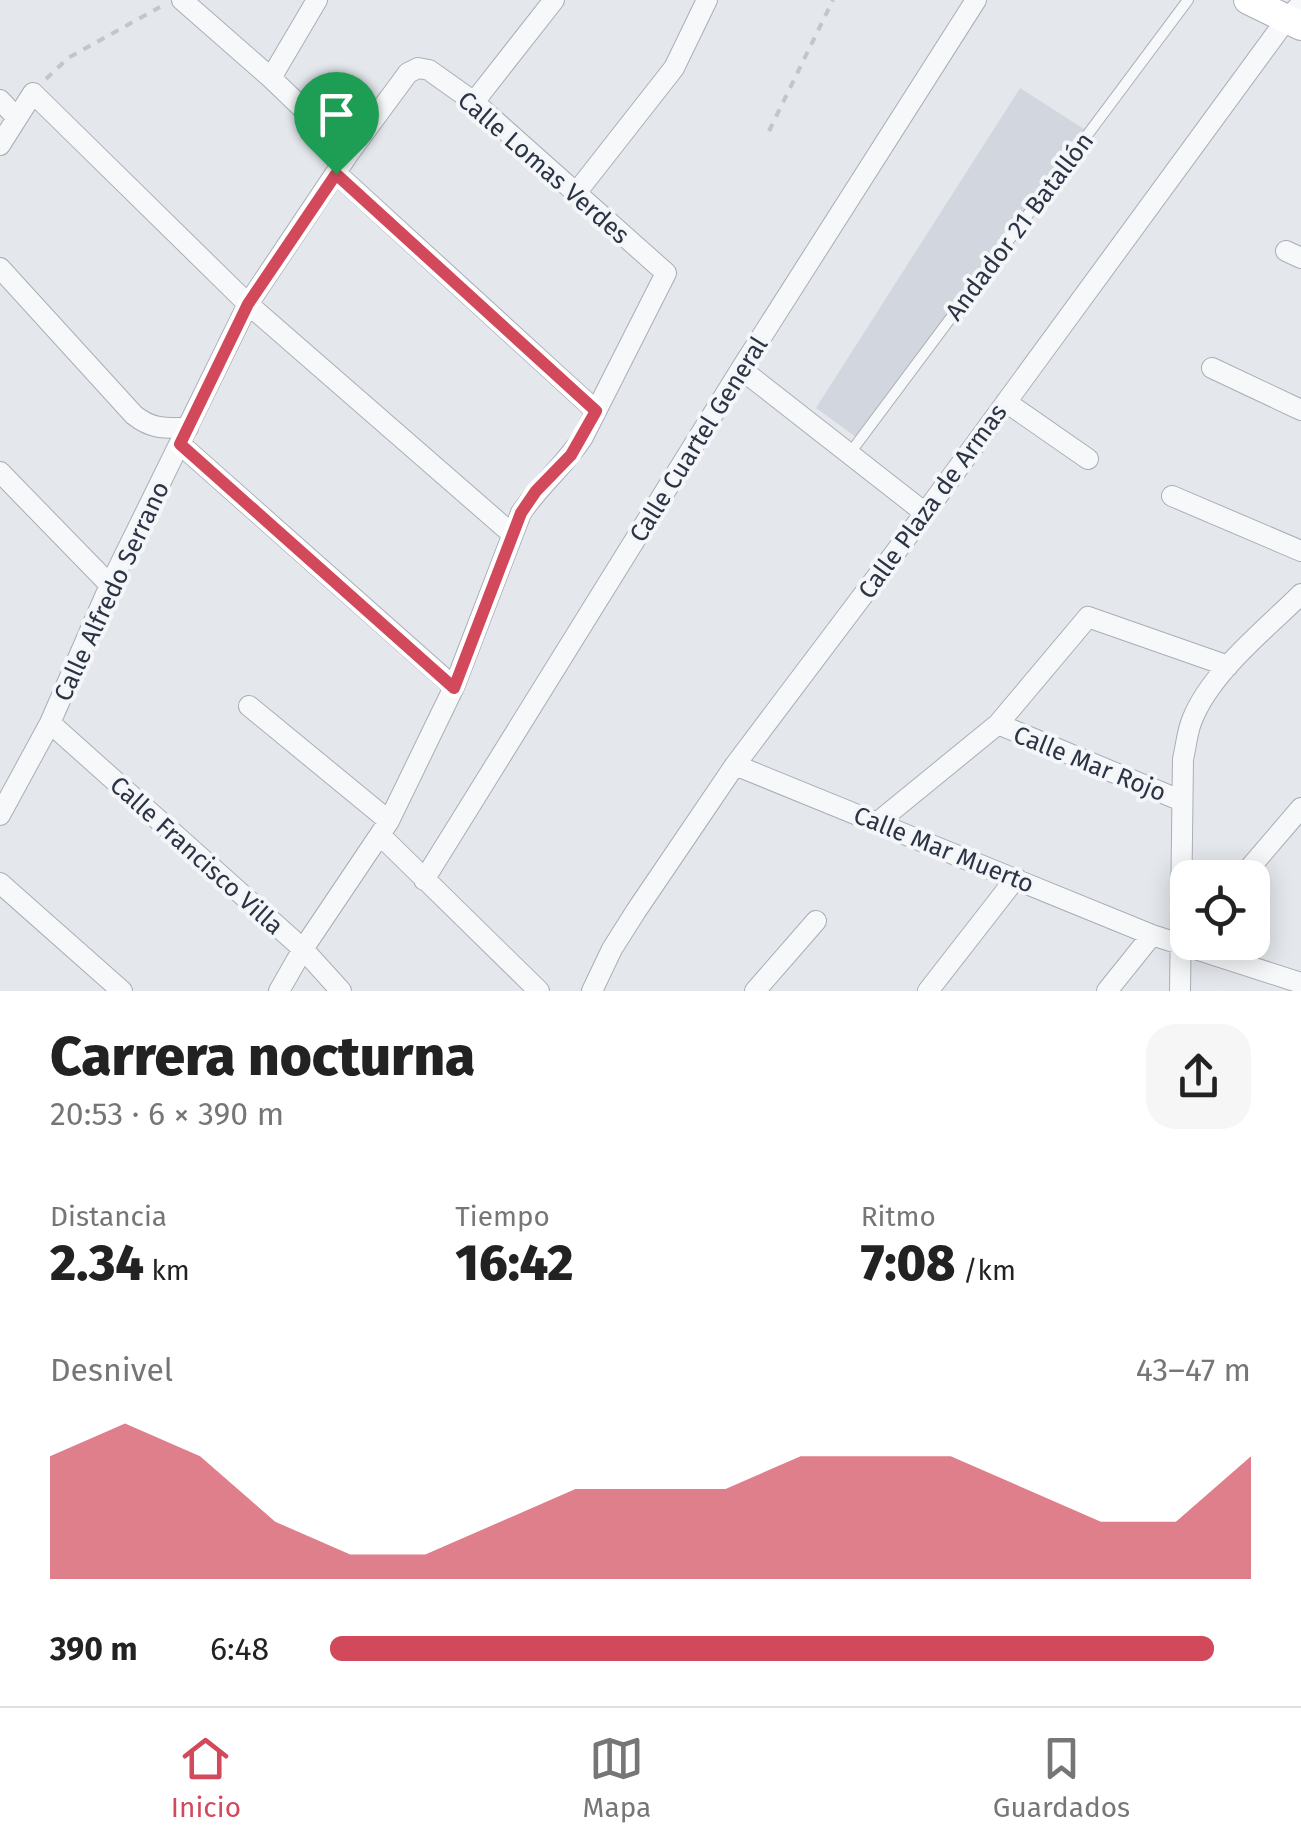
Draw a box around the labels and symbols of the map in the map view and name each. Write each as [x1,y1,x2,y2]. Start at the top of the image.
pin [294,72,379,175]
street label: Calle Lomas Verdes [451,85,635,250]
street label: Andador 21 Batallón [939,127,1100,326]
street label: Calle Cuartel General [623,331,774,548]
street label: Calle Plaza de Armas [852,398,1014,605]
street label: Calle Alfredo Serrano [48,477,176,706]
street label: Calle Mar Rojo [1009,720,1170,808]
street label: Calle Francisco Villa [104,770,289,941]
street label: Calle Mar Muerto [849,800,1038,900]

